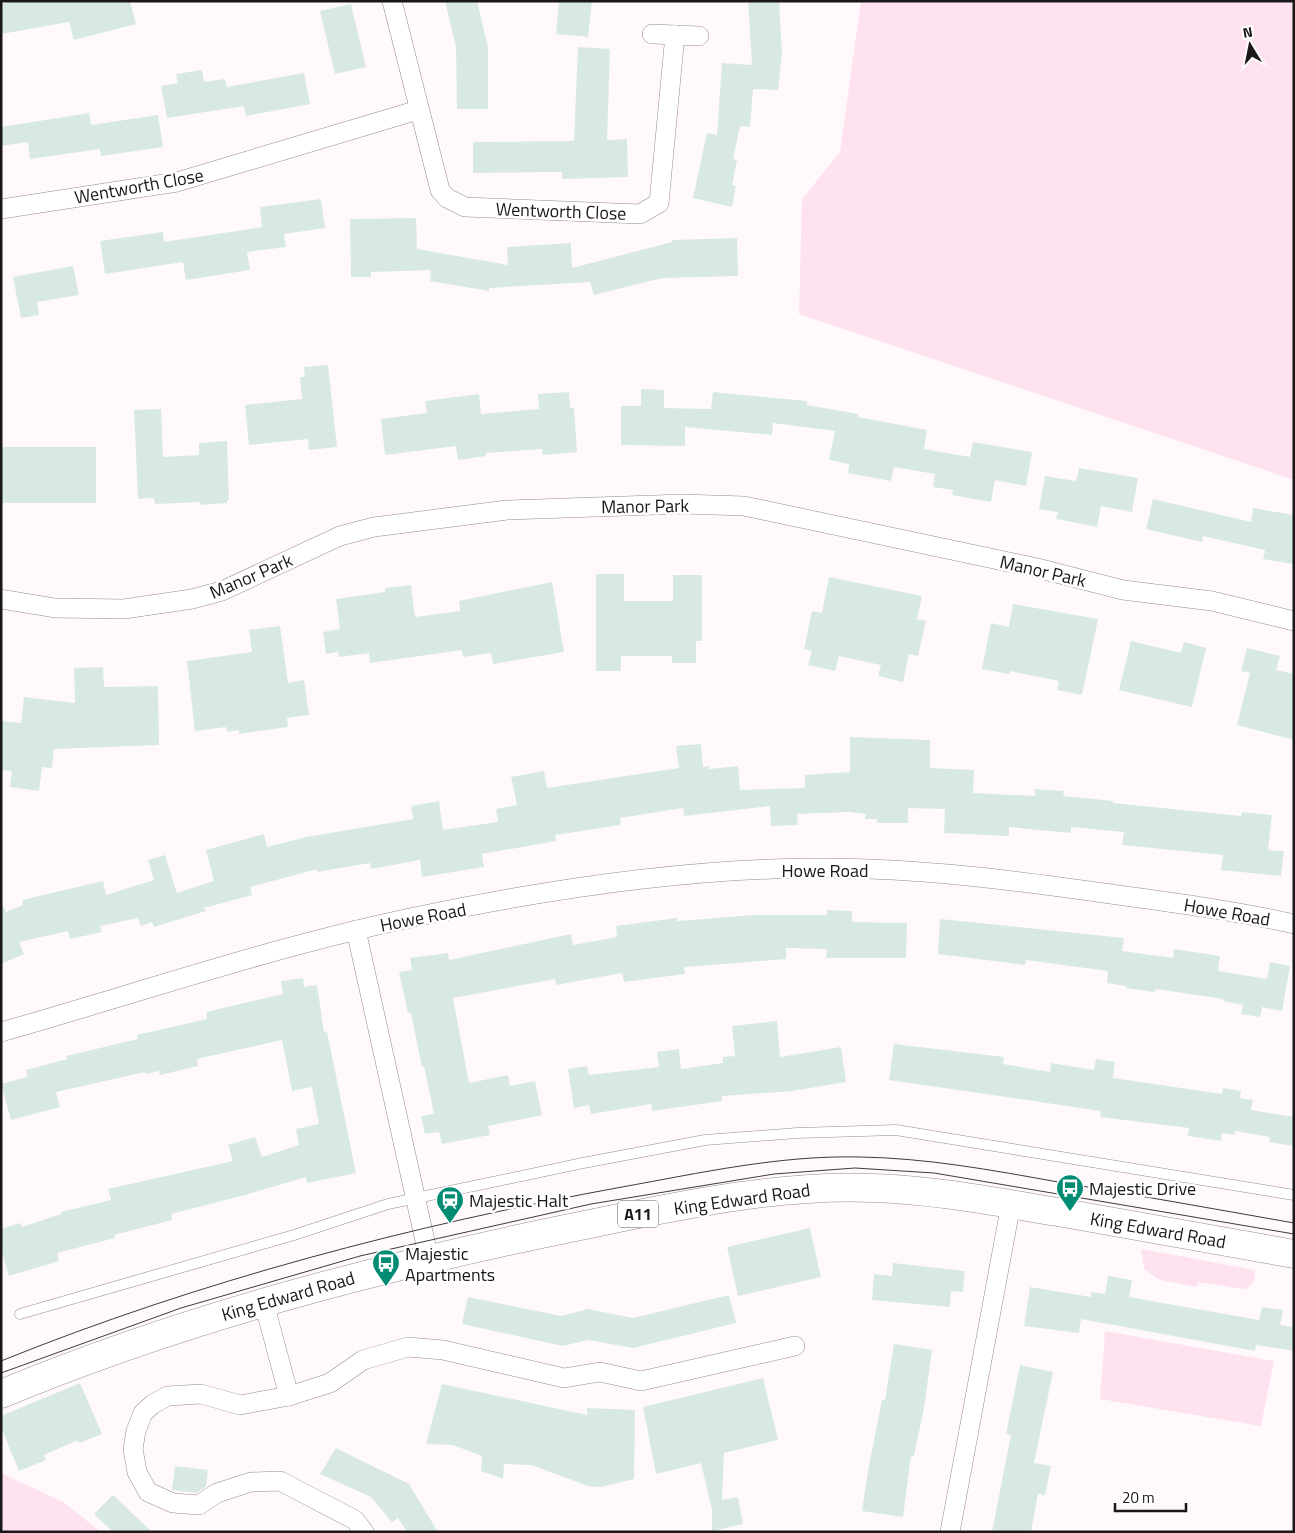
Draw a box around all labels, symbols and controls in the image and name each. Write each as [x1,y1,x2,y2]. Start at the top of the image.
north arrow [1225,20,1275,70]
text: N [1241,21,1254,43]
street label: Wentworth Close [72,161,206,211]
street label: Wentworth Close [495,195,627,227]
street label: Manor Park [601,492,690,520]
street label: Manor Park [205,546,297,606]
street label: Manor Park [997,548,1089,594]
street label: Howe Road [781,857,869,884]
street label: Howe Road [1182,891,1272,933]
street label: Howe Road [378,895,468,939]
bus stop icon: Majestic Drive [1055,1173,1085,1212]
place label: Majestic Drive [1089,1175,1196,1202]
street label: King Edward Road [672,1176,812,1222]
station icon: Majestic Halt [435,1185,465,1224]
place label: Majestic Halt [469,1187,569,1214]
road number: A11 [618,1200,658,1228]
street label: King Edward Road [1088,1205,1228,1255]
place label: Majestic Apartments [405,1240,495,1288]
bus stop icon: Majestic Apartments [371,1248,401,1287]
street label: King Edward Road [218,1264,358,1328]
scale bar [1115,1480,1186,1512]
text: 20 m [1122,1486,1155,1509]

